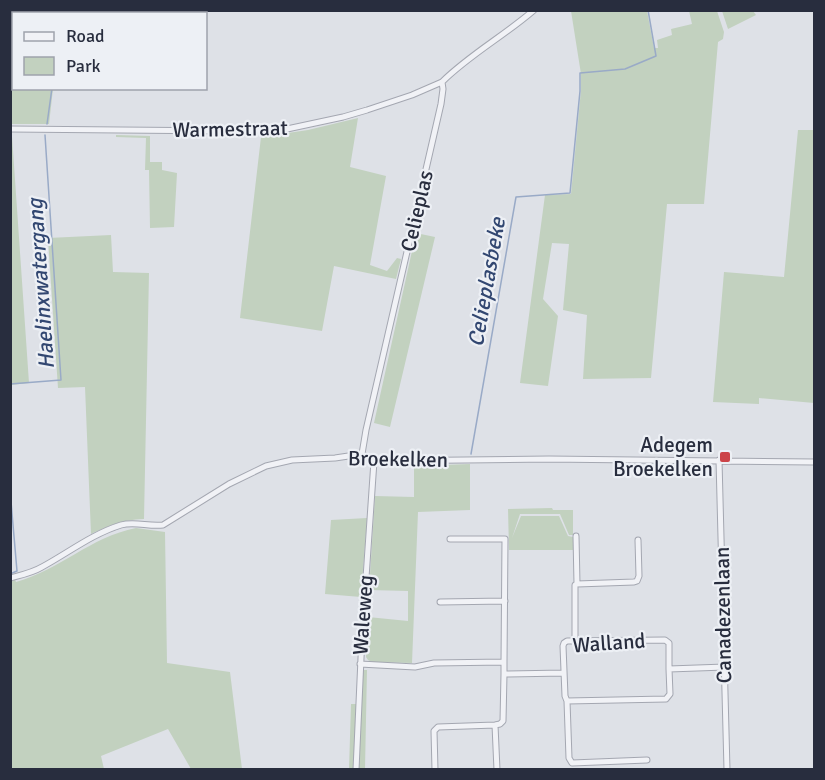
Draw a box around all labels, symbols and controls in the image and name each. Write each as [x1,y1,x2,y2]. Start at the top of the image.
legend [12,12,207,90]
text: Road [66,25,105,47]
text: Park [66,55,101,77]
street label: Warmestraat [172,115,288,143]
street label: Celieplas [395,168,439,254]
water label: Haelinxwatergang [21,195,60,370]
water label: Celieplasbeke [462,214,511,349]
place label: Adegem Broekelken [613,432,713,482]
street label: Broekelken [348,445,448,473]
marker: Adegem Broekelken [718,450,732,464]
street label: Canadezenlaan [709,546,737,684]
street label: Waleweg [347,574,379,656]
street label: Walland [572,627,646,659]

